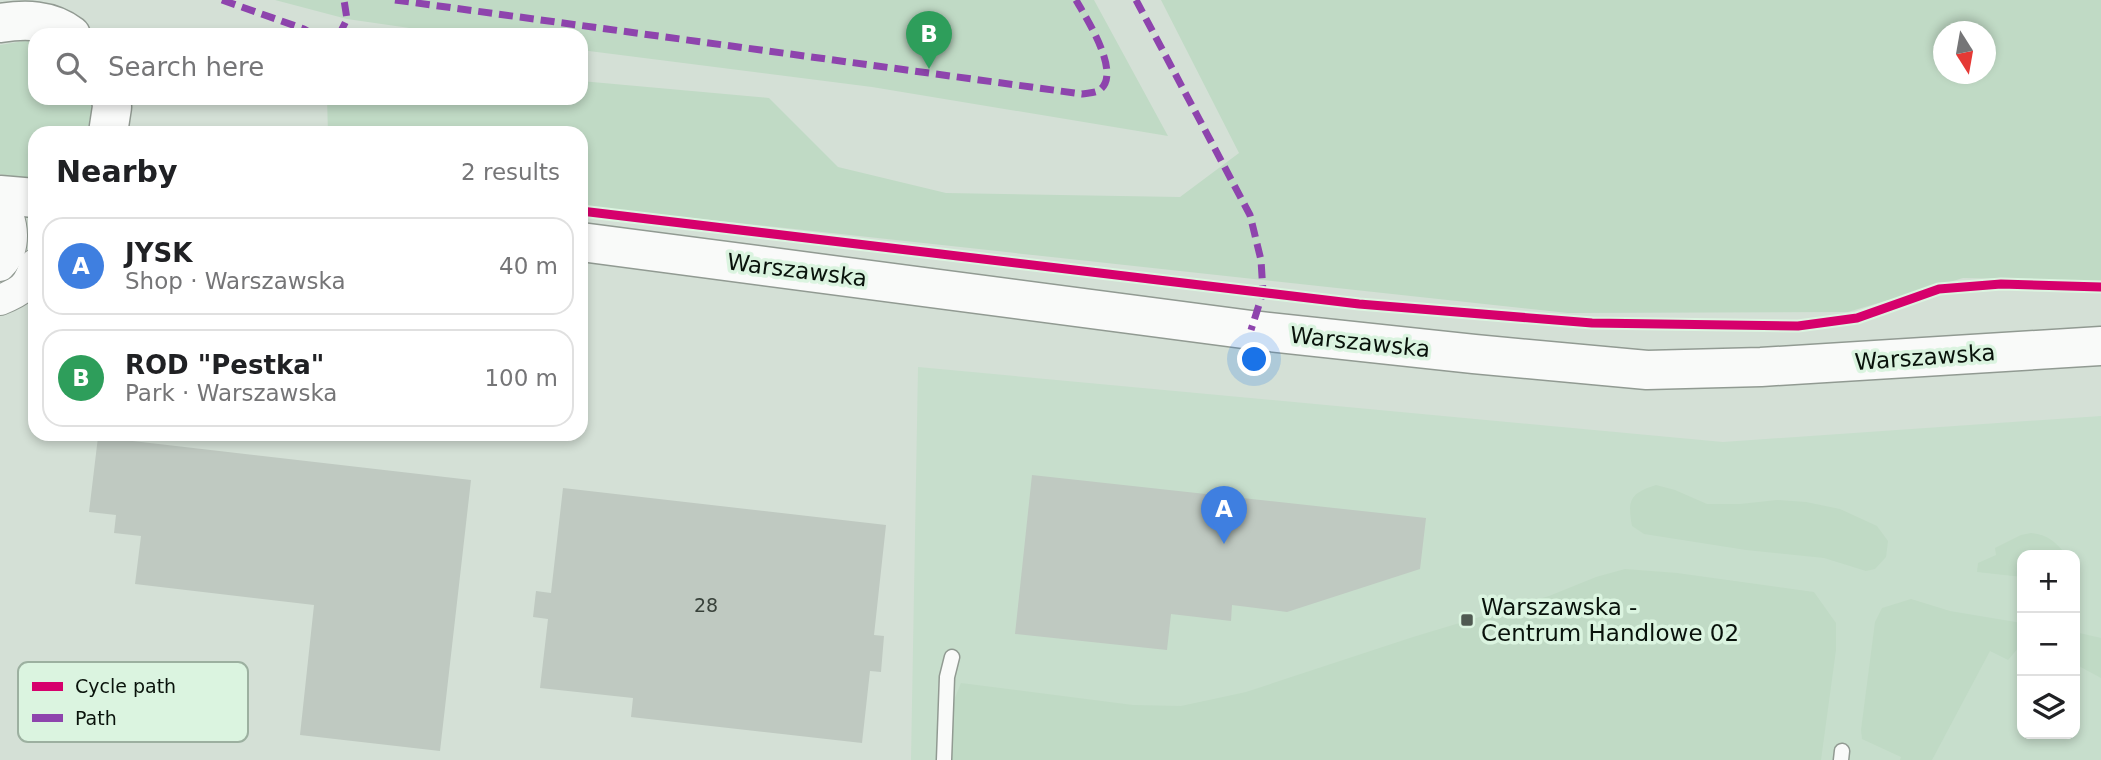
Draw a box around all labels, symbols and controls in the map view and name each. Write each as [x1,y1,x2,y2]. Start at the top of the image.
pin: B [906,11,952,69]
north arrow [1933,21,1996,84]
search box [28,28,588,105]
icon: search [52,48,90,86]
text: Search here [108,52,264,82]
text: Nearby [56,154,178,189]
text: 2 results [461,159,560,185]
text: JYSK [125,238,192,268]
street label: Warszawska [726,249,868,291]
text: A [72,253,90,279]
text: 40 m [499,253,558,279]
text: Shop · Warszawska [125,268,346,294]
street label: Warszawska [1289,322,1431,362]
street label: Warszawska [1854,339,1996,375]
your location [1237,342,1271,376]
text: ROD "Pestka" [125,350,324,380]
text: B [72,365,90,391]
text: 100 m [484,365,558,391]
text: Park · Warszawska [125,380,337,406]
pin: A [1201,486,1247,544]
map controls [2017,550,2080,739]
button: + [2017,550,2080,613]
house number: 28 [694,594,718,616]
place label: Warszawska - Centrum Handlowe 02 [1481,594,1739,646]
marker: Warszawska - Centrum Handlowe 02 [1459,612,1475,628]
button: − [2017,613,2080,676]
legend [18,662,248,742]
text: Cycle path [75,675,176,697]
button: layers [2017,676,2080,739]
text: Path [75,707,117,729]

